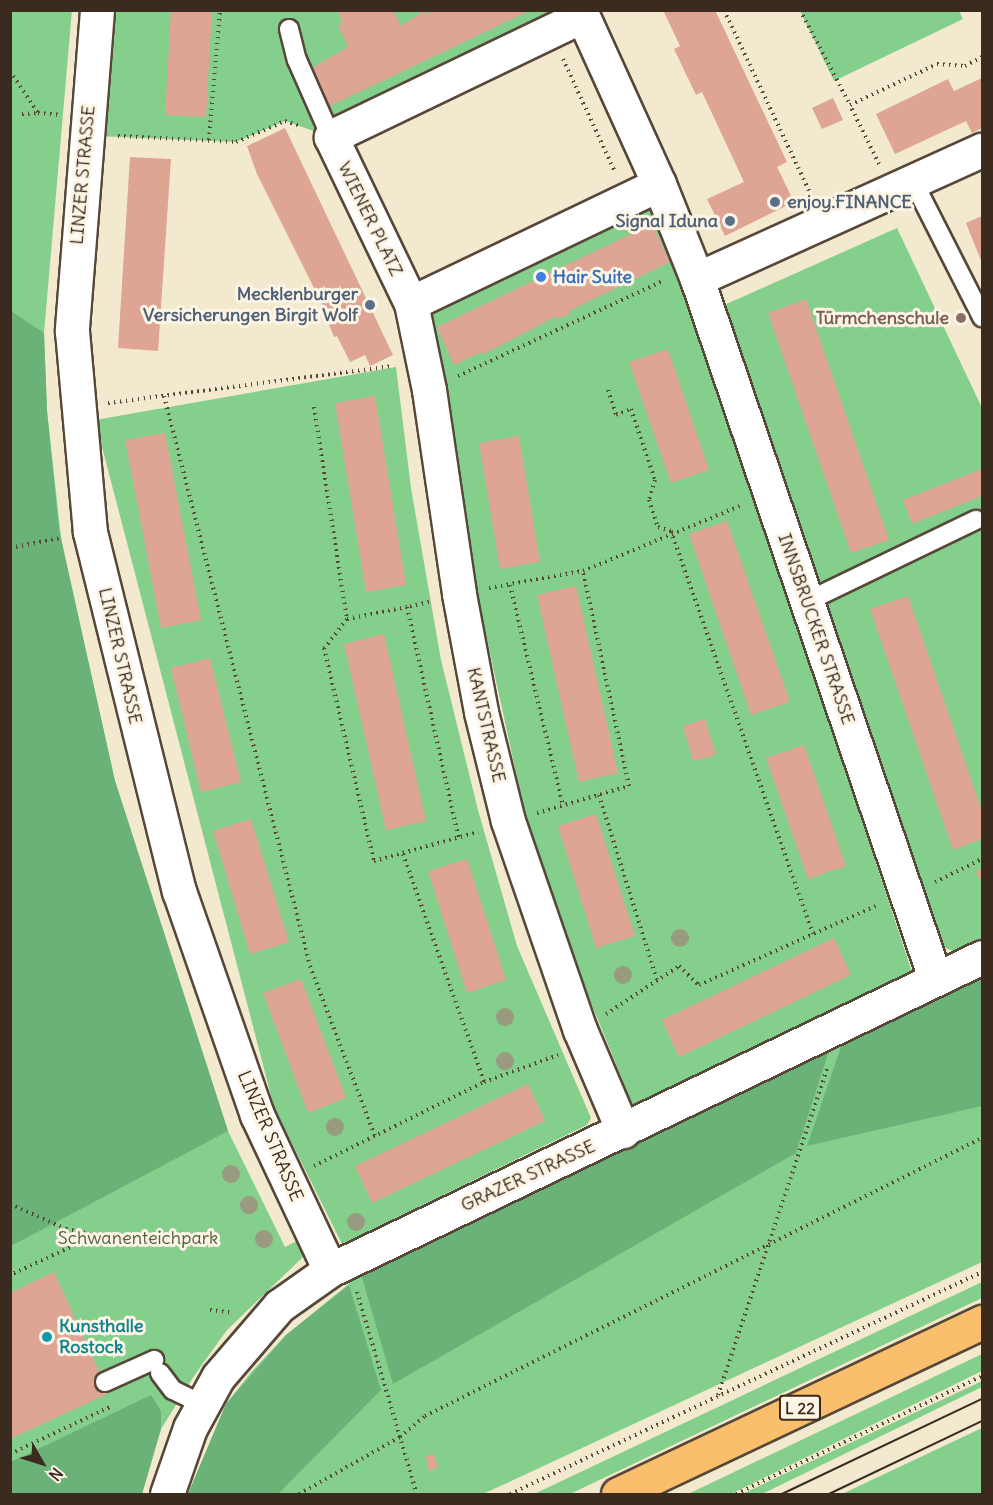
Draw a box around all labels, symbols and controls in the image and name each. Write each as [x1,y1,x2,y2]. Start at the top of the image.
street label: LINZER STRASSE [66,105,100,245]
street label: WIENER PLATZ [333,158,407,280]
place label: enjoy.FINANCE [787,191,912,213]
marker: enjoy.FINANCE [768,195,782,209]
place label: Signal Iduna [616,210,718,232]
marker: Signal Iduna [723,214,737,228]
place label: Hair Suite [553,266,632,288]
marker: Hair Suite [534,270,548,284]
place label: Mecklenburger Versicherungen Birgit Wolf [143,284,358,326]
marker: Mecklenburger Versicherungen Birgit Wolf [363,298,377,312]
place label: Türmchenschule [816,307,949,329]
marker: Türmchenschule [954,311,968,325]
street label: INNSBRUCKER STRASSE [773,531,859,727]
street label: LINZER STRASSE [94,586,146,726]
street label: KANTSTRASSE [462,665,510,785]
street label: LINZER STRASSE [233,1068,307,1204]
street label: GRAZER STRASSE [457,1135,599,1217]
park label: Schwanenteichpark [58,1227,218,1249]
place label: Kunsthalle Rostock [59,1316,144,1358]
marker: Kunsthalle Rostock [40,1330,54,1344]
road number: L 22 [778,1395,822,1421]
north arrow [12,1433,72,1493]
text: N [45,1464,67,1485]

